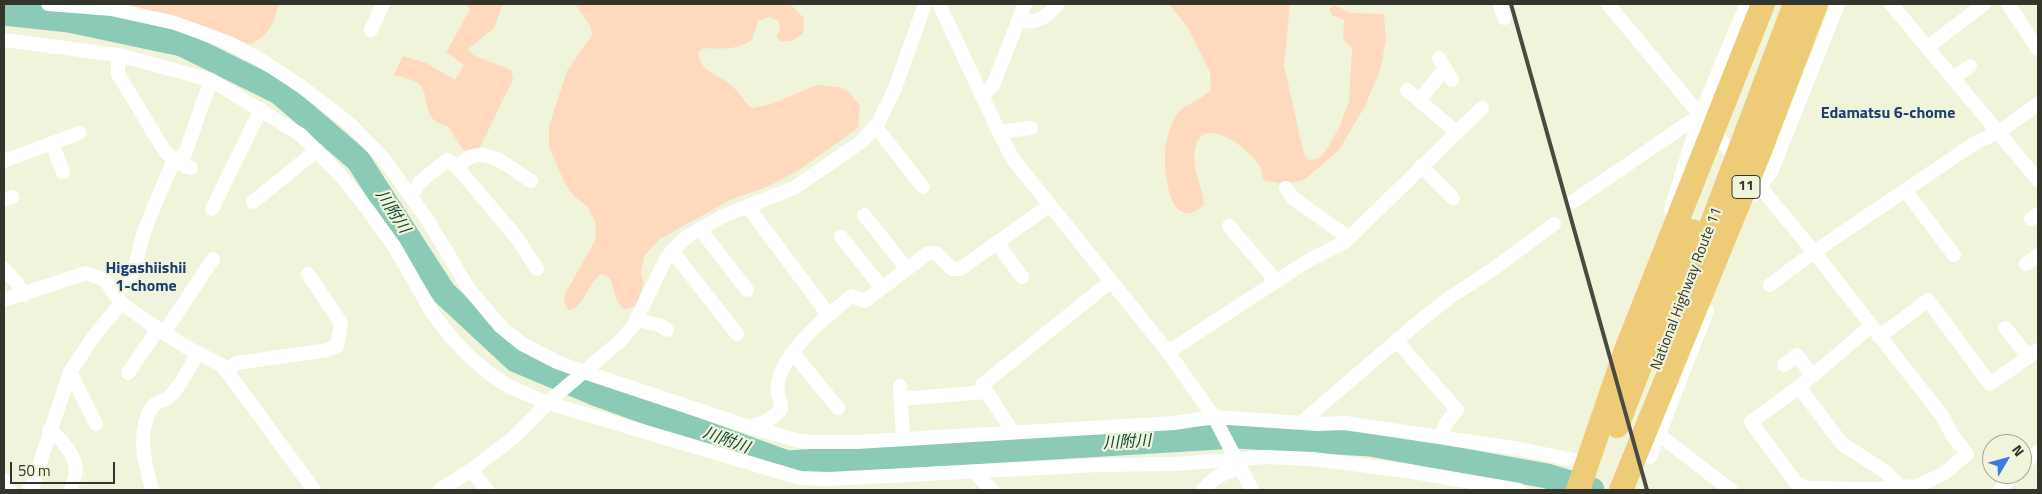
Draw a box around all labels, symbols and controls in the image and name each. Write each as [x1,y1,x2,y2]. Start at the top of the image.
district label: Edamatsu 6-chome [1821,104,1955,124]
road number: 11 [1732,176,1760,198]
water label: 川附川 [371,187,413,237]
street label: National Highway Route 11 [1648,205,1726,373]
district label: Higashiishii 1-chome [106,259,186,297]
water label: 川附川 [700,424,752,458]
water label: 川附川 [1103,432,1151,454]
north arrow [1982,434,2032,484]
text: N [2007,440,2030,460]
scale bar [12,452,118,484]
text: 50 m [18,459,51,482]

